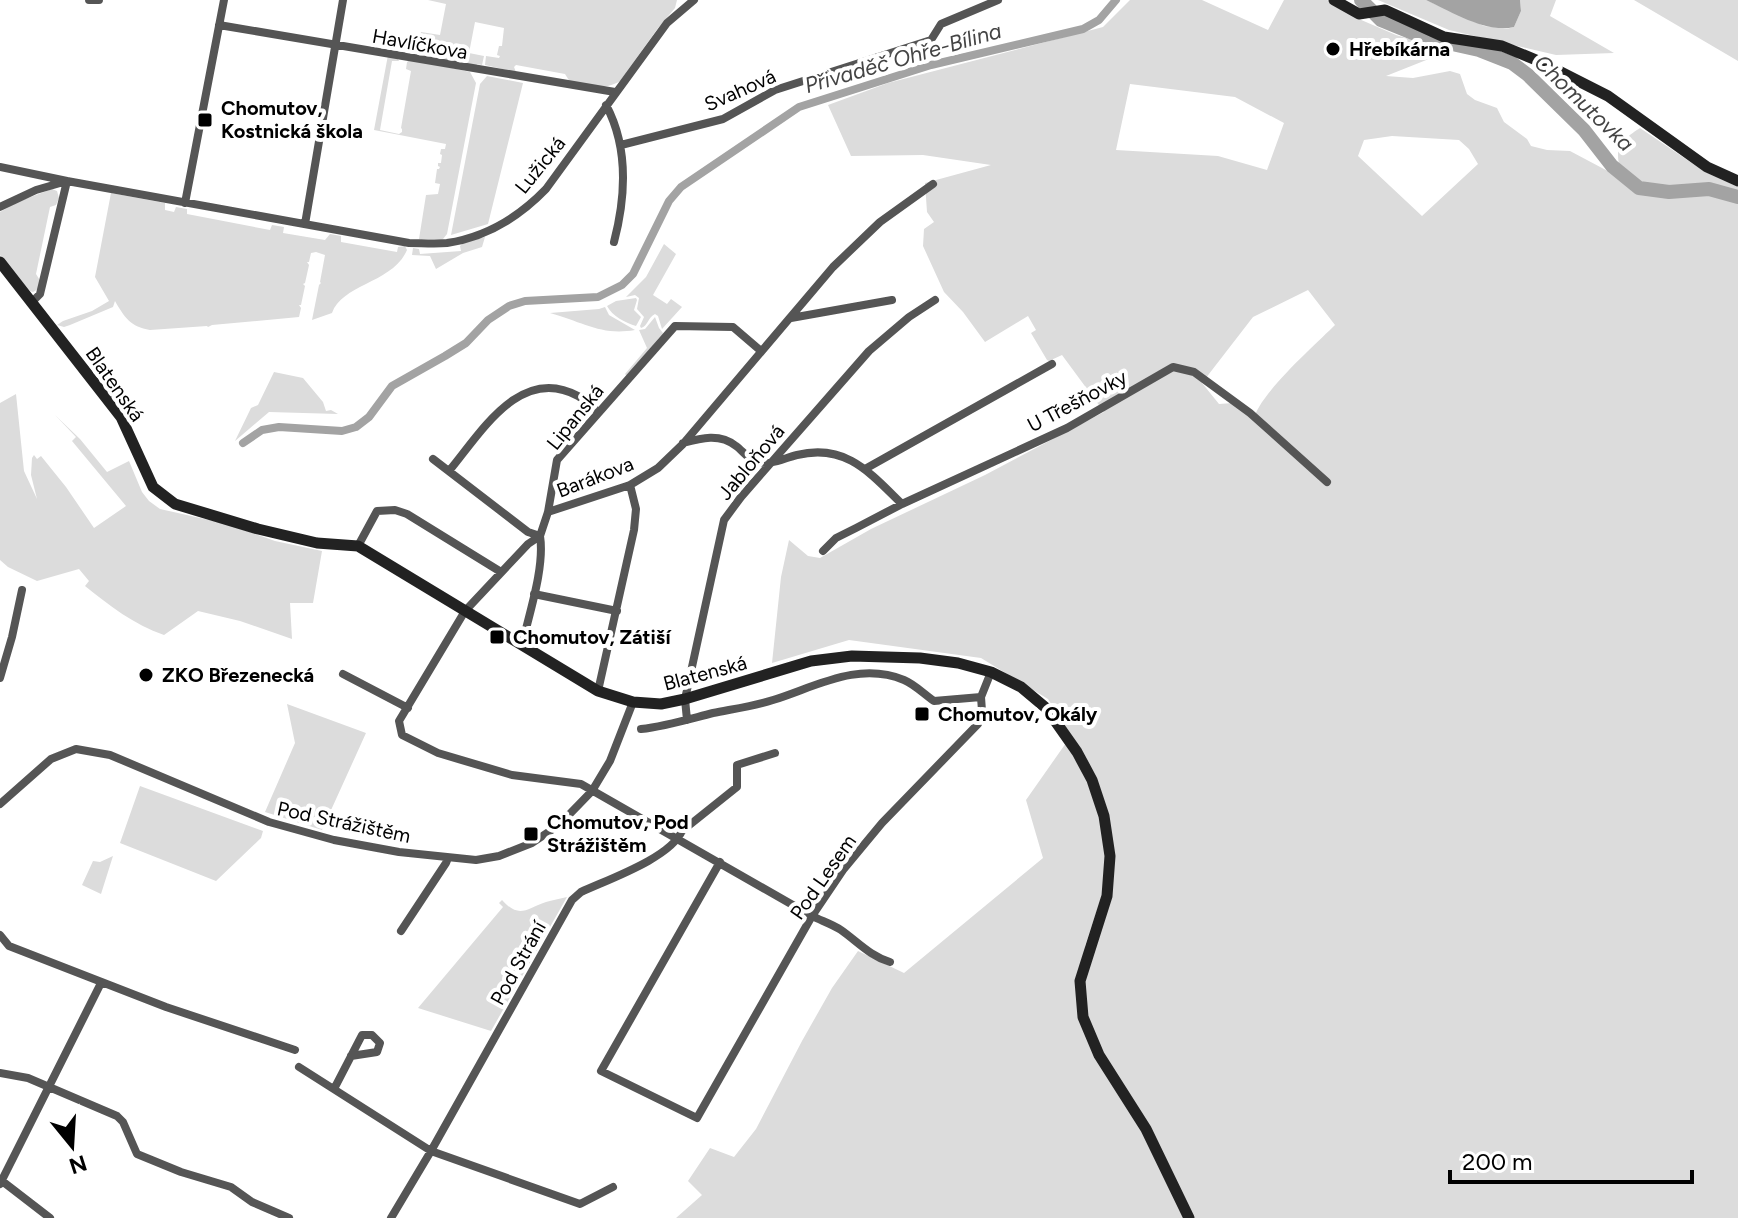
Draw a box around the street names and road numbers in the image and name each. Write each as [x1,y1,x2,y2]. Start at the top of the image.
street label: Havlíčkova [370,24,470,64]
street label: Svahová [701,64,779,116]
street label: Lužická [510,132,570,198]
street label: Blatenská [81,342,149,426]
street label: U Třešňovky [1023,365,1131,437]
street label: Lipanská [541,379,609,455]
street label: Jabloňová [713,419,789,505]
street label: Barákova [553,451,637,503]
street label: Blatenská [661,650,749,696]
street label: Pod Strážištěm [275,796,413,848]
street label: Pod Lesem [785,830,861,924]
street label: Pod Strání [485,916,552,1009]

